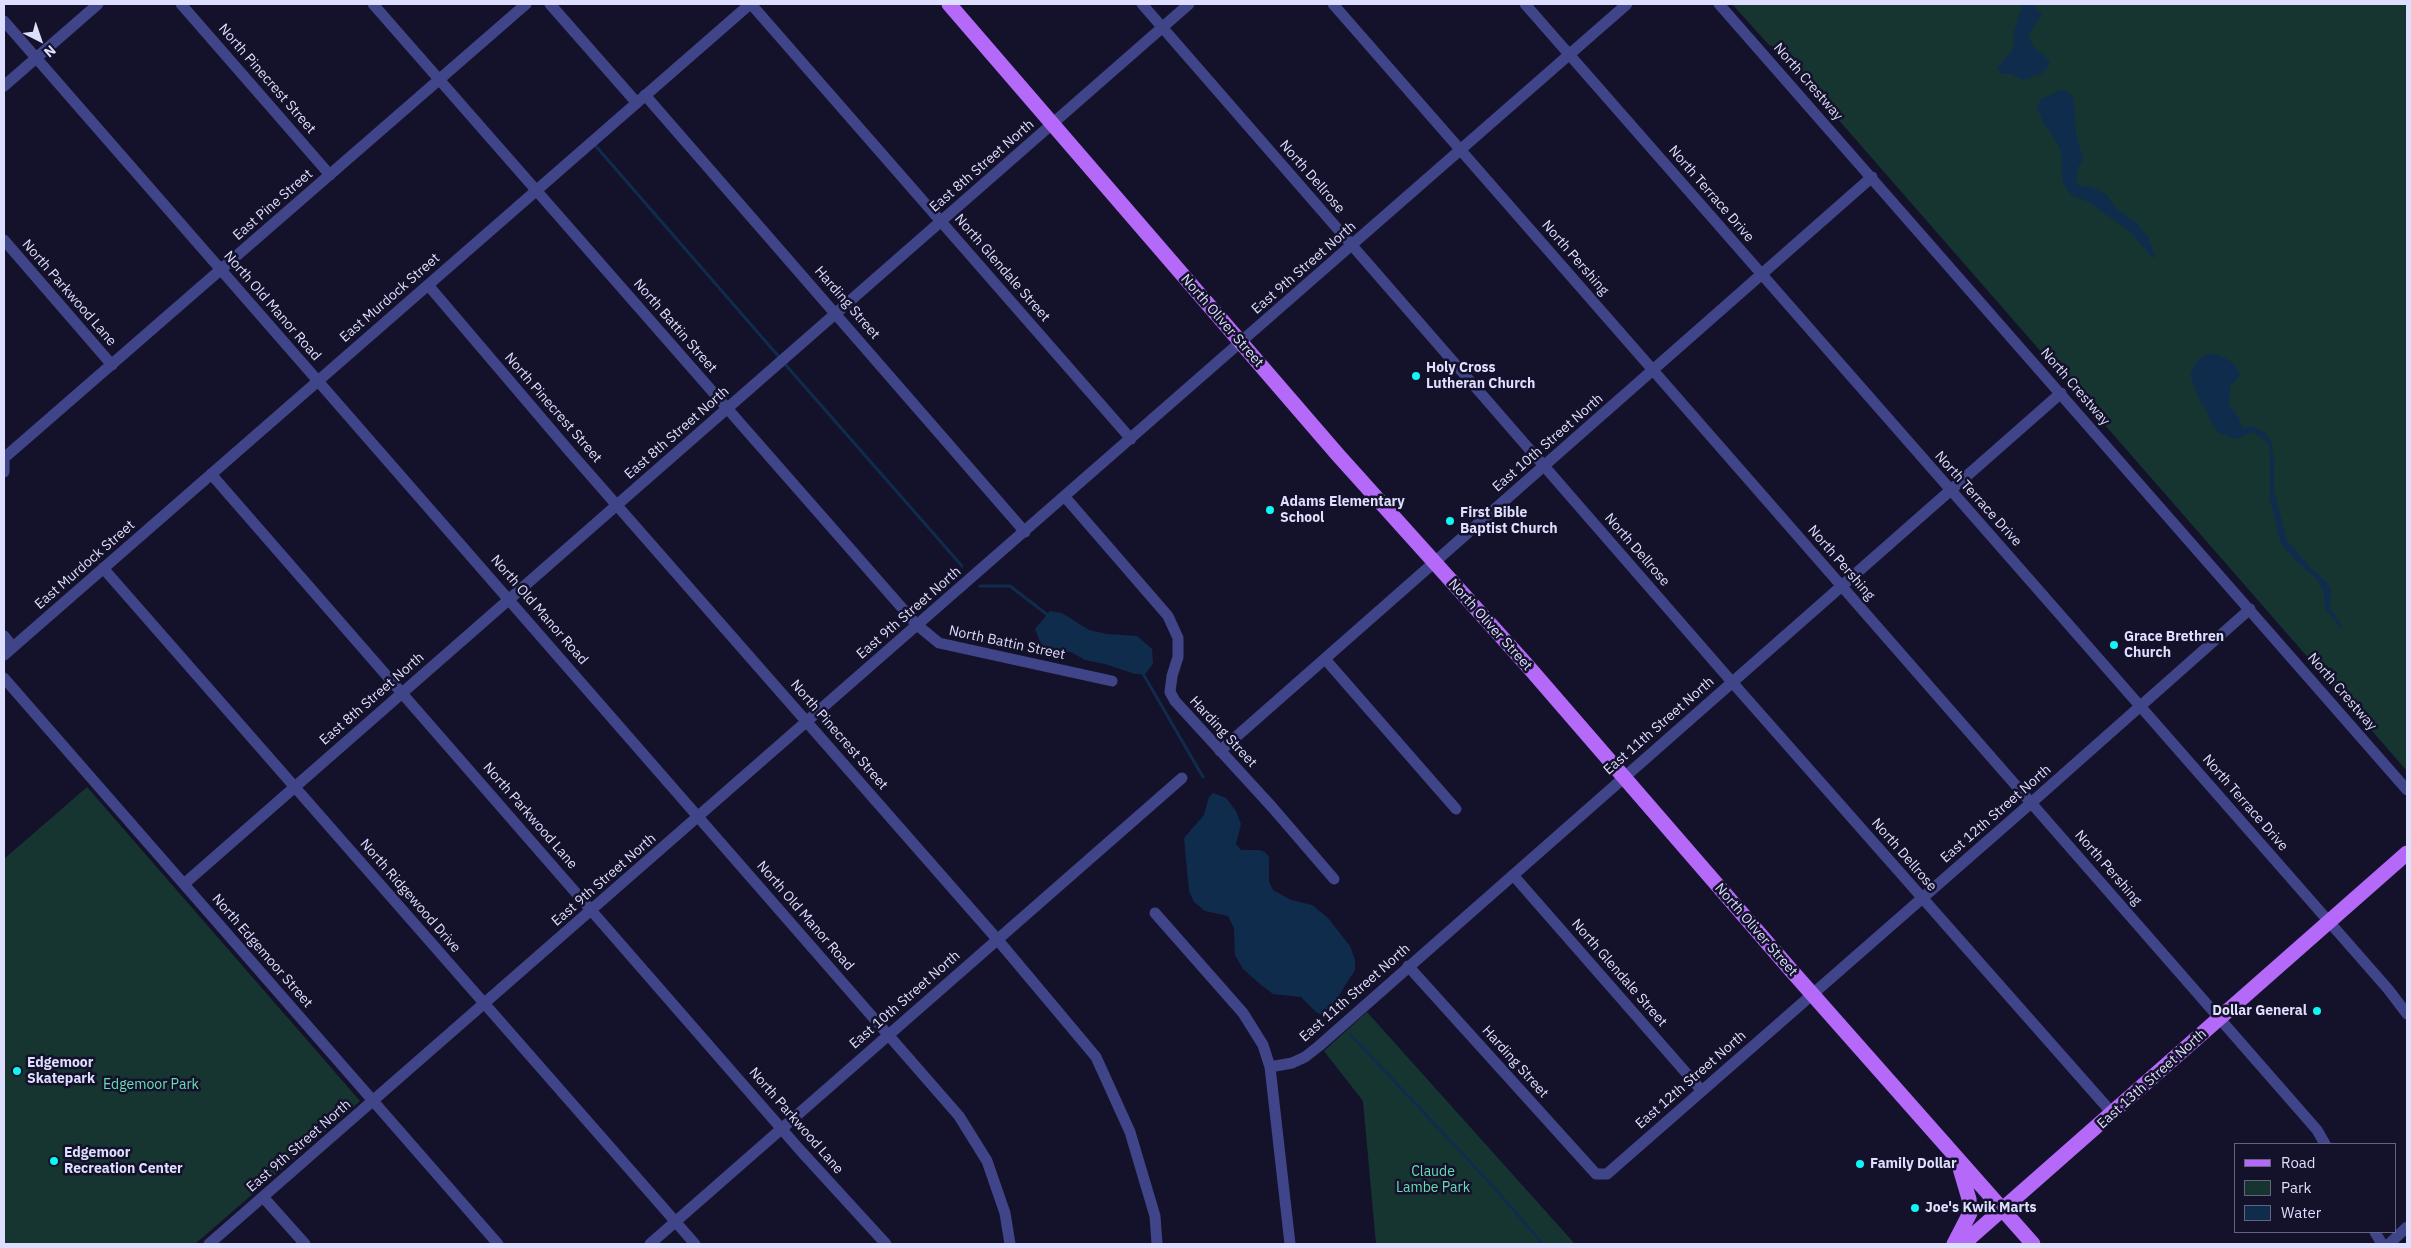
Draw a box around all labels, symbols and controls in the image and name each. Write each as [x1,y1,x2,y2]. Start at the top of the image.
north arrow [15,15,65,65]
street label: North Pinecrest Street [215,21,319,137]
street label: North Crestway [1770,40,1846,124]
text: N [40,41,60,61]
street label: East 8th Street North [926,116,1038,216]
street label: North Dellrose [1276,137,1348,217]
street label: North Terrace Drive [1665,142,1757,246]
street label: East Pine Street [230,166,316,244]
street label: North Glendale Street [951,211,1053,325]
street label: North Pershing [1538,217,1612,299]
street label: East 9th Street North [1248,218,1360,318]
street label: North Parkwood Lane [18,236,120,350]
street label: North Old Manor Road [220,248,324,364]
street label: East Murdock Street [337,250,443,346]
street label: Harding Street [811,263,883,343]
street label: North Oliver Street [1177,271,1267,371]
street label: North Battin Street [630,276,720,376]
street label: North Crestway [2037,345,2113,429]
street label: North Pinecrest Street [501,350,605,466]
place label: Holy Cross Lutheran Church [1426,360,1535,392]
marker: Holy Cross Lutheran Church [1410,370,1422,382]
street label: East 8th Street North [621,383,733,483]
street label: East 10th Street North [1489,390,1607,496]
street label: North Terrace Drive [1931,448,2025,550]
place label: Adams Elementary School [1280,494,1405,526]
marker: Adams Elementary School [1264,504,1276,516]
place label: First Bible Baptist Church [1460,505,1558,538]
street label: North Dellrose [1601,510,1673,590]
marker: First Bible Baptist Church [1444,515,1456,527]
street label: East Murdock Street [32,517,138,613]
street label: North Pershing [1804,522,1878,604]
street label: North Old Manor Road [487,552,591,668]
street label: East 9th Street North [853,563,965,663]
street label: North Oliver Street [1444,576,1536,674]
street label: North Battin Street [947,622,1067,664]
place label: Grace Brethren Church [2124,629,2224,662]
marker: Grace Brethren Church [2108,639,2120,651]
street label: East 8th Street North [316,649,428,749]
street label: North Crestway [2304,650,2380,734]
street label: East 11th Street North [1600,673,1718,779]
street label: North Pinecrest Street [787,677,891,793]
street label: Harding Street [1186,693,1260,771]
street label: North Terrace Drive [2199,751,2291,855]
street label: North Parkwood Lane [479,759,581,873]
street label: East 12th Street North [1937,761,2055,867]
street label: North Dellrose [1868,815,1940,895]
street label: North Pershing [2071,827,2145,909]
street label: East 9th Street North [548,830,660,930]
street label: North Ridgewood Drive [356,836,464,956]
street label: North Old Manor Road [753,858,857,974]
street label: North Oliver Street [1711,880,1801,980]
street label: North Edgemoor Street [208,891,316,1011]
street label: North Glendale Street [1568,916,1670,1030]
street label: East 11th Street North [1296,940,1414,1046]
street label: East 10th Street North [846,947,964,1053]
place label: Dollar General [2212,1003,2307,1019]
marker: Dollar General [2311,1005,2323,1017]
street label: Harding Street [1478,1023,1552,1101]
street label: East 13th Street North [2094,1026,2210,1132]
street label: East 12th Street North [1632,1027,1750,1133]
place label: Edgemoor Skatepark [27,1055,95,1088]
street label: North Parkwood Lane [745,1064,847,1178]
marker: Edgemoor Skatepark [11,1065,23,1077]
park label: Edgemoor Park [103,1077,199,1093]
street label: East 9th Street North [243,1096,355,1196]
legend [2234,1143,2396,1233]
place label: Edgemoor Recreation Center [64,1145,183,1178]
text: Road [2281,1153,2316,1172]
marker: Edgemoor Recreation Center [48,1155,60,1167]
place label: Family Dollar [1870,1156,1957,1172]
marker: Family Dollar [1854,1158,1866,1170]
park label: Claude Lambe Park [1396,1164,1470,1196]
text: Park [2281,1178,2311,1197]
place label: Joe's Kwik Marts [1925,1200,2037,1216]
marker: Joe's Kwik Marts [1909,1202,1921,1214]
text: Water [2281,1203,2321,1222]

